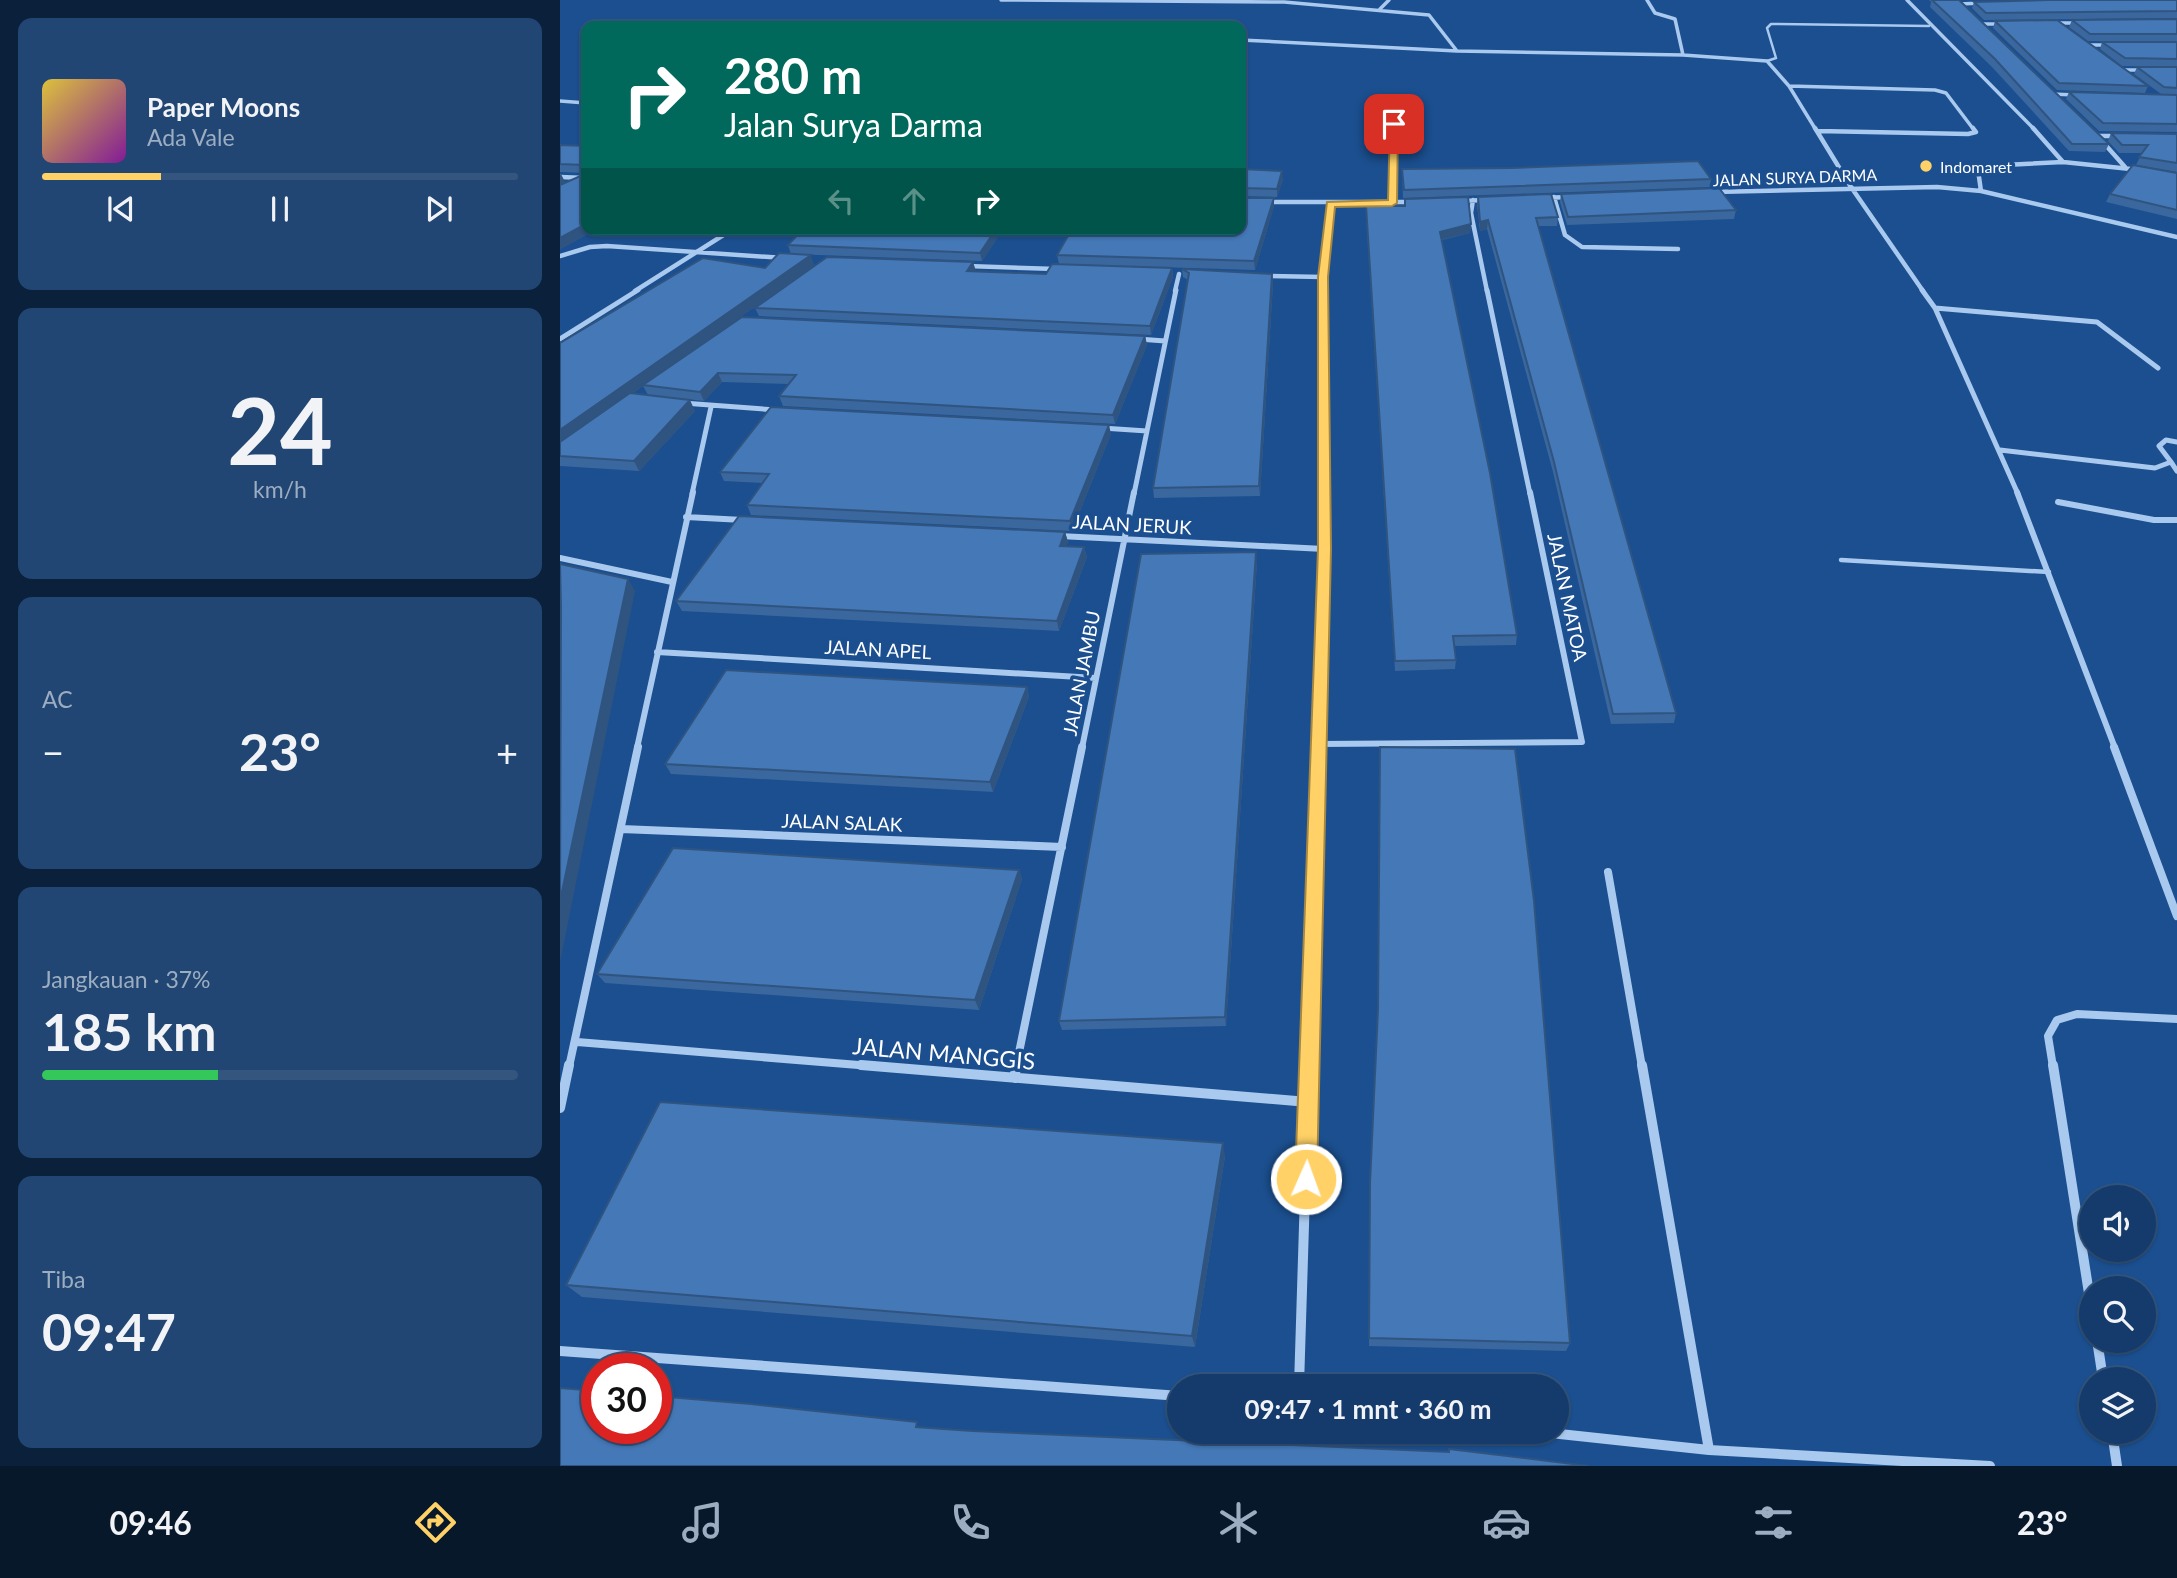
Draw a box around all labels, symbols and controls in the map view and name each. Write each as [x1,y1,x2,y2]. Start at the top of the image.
text: 280 m [724,46,862,104]
icon: right [609,49,700,140]
text: Paper Moons [147,91,300,123]
pin [1364,94,1424,154]
text: Jalan Surya Darma [724,105,983,144]
icon: arrive [1375,105,1413,143]
text: Ada Vale [147,123,235,151]
place label: Indomaret [1940,157,2012,176]
marker: Indomaret [1918,158,1934,174]
street label: JALAN SURYA DARMA [1712,165,1878,189]
icon: left [822,182,860,220]
icon: ahead [895,182,933,220]
icon: right [968,182,1006,220]
icon: previous [102,190,140,228]
icon: pause [261,190,299,228]
icon: next [420,190,458,228]
text: 24 [227,375,333,484]
text: km/h [253,475,307,503]
street label: JALAN JERUK [1072,509,1193,539]
street label: JALAN MATOA [1543,531,1593,663]
street label: JALAN JAMBU [1058,609,1104,737]
street label: JALAN APEL [824,635,932,663]
text: AC [42,685,73,713]
text: 23° [239,720,321,782]
text: − [42,729,64,775]
text: + [496,729,518,775]
street label: JALAN SALAK [781,808,903,836]
text: Jangkauan · 37% [42,965,211,993]
text: 185 km [42,1000,216,1062]
street label: JALAN MANGGIS [852,1031,1036,1075]
position arrow [1269,1142,1343,1216]
map controls [2079,1185,2156,1444]
button: sound [2079,1185,2156,1262]
text: Tiba [42,1265,85,1293]
button: search [2079,1276,2156,1353]
text: 09:47 [42,1300,176,1362]
speed limit sign: 30 [581,1353,672,1444]
button: layers [2079,1367,2156,1444]
text: 09:47 · 1 mnt · 360 m [1244,1393,1492,1425]
icon: directions [411,1498,460,1547]
icon: music [678,1498,727,1547]
icon: phone [946,1498,995,1547]
icon: climate [1214,1498,1263,1547]
icon: car [1482,1498,1531,1547]
icon: filters [1749,1498,1798,1547]
text: 09:46 [109,1503,192,1542]
text: 23° [2017,1503,2068,1542]

